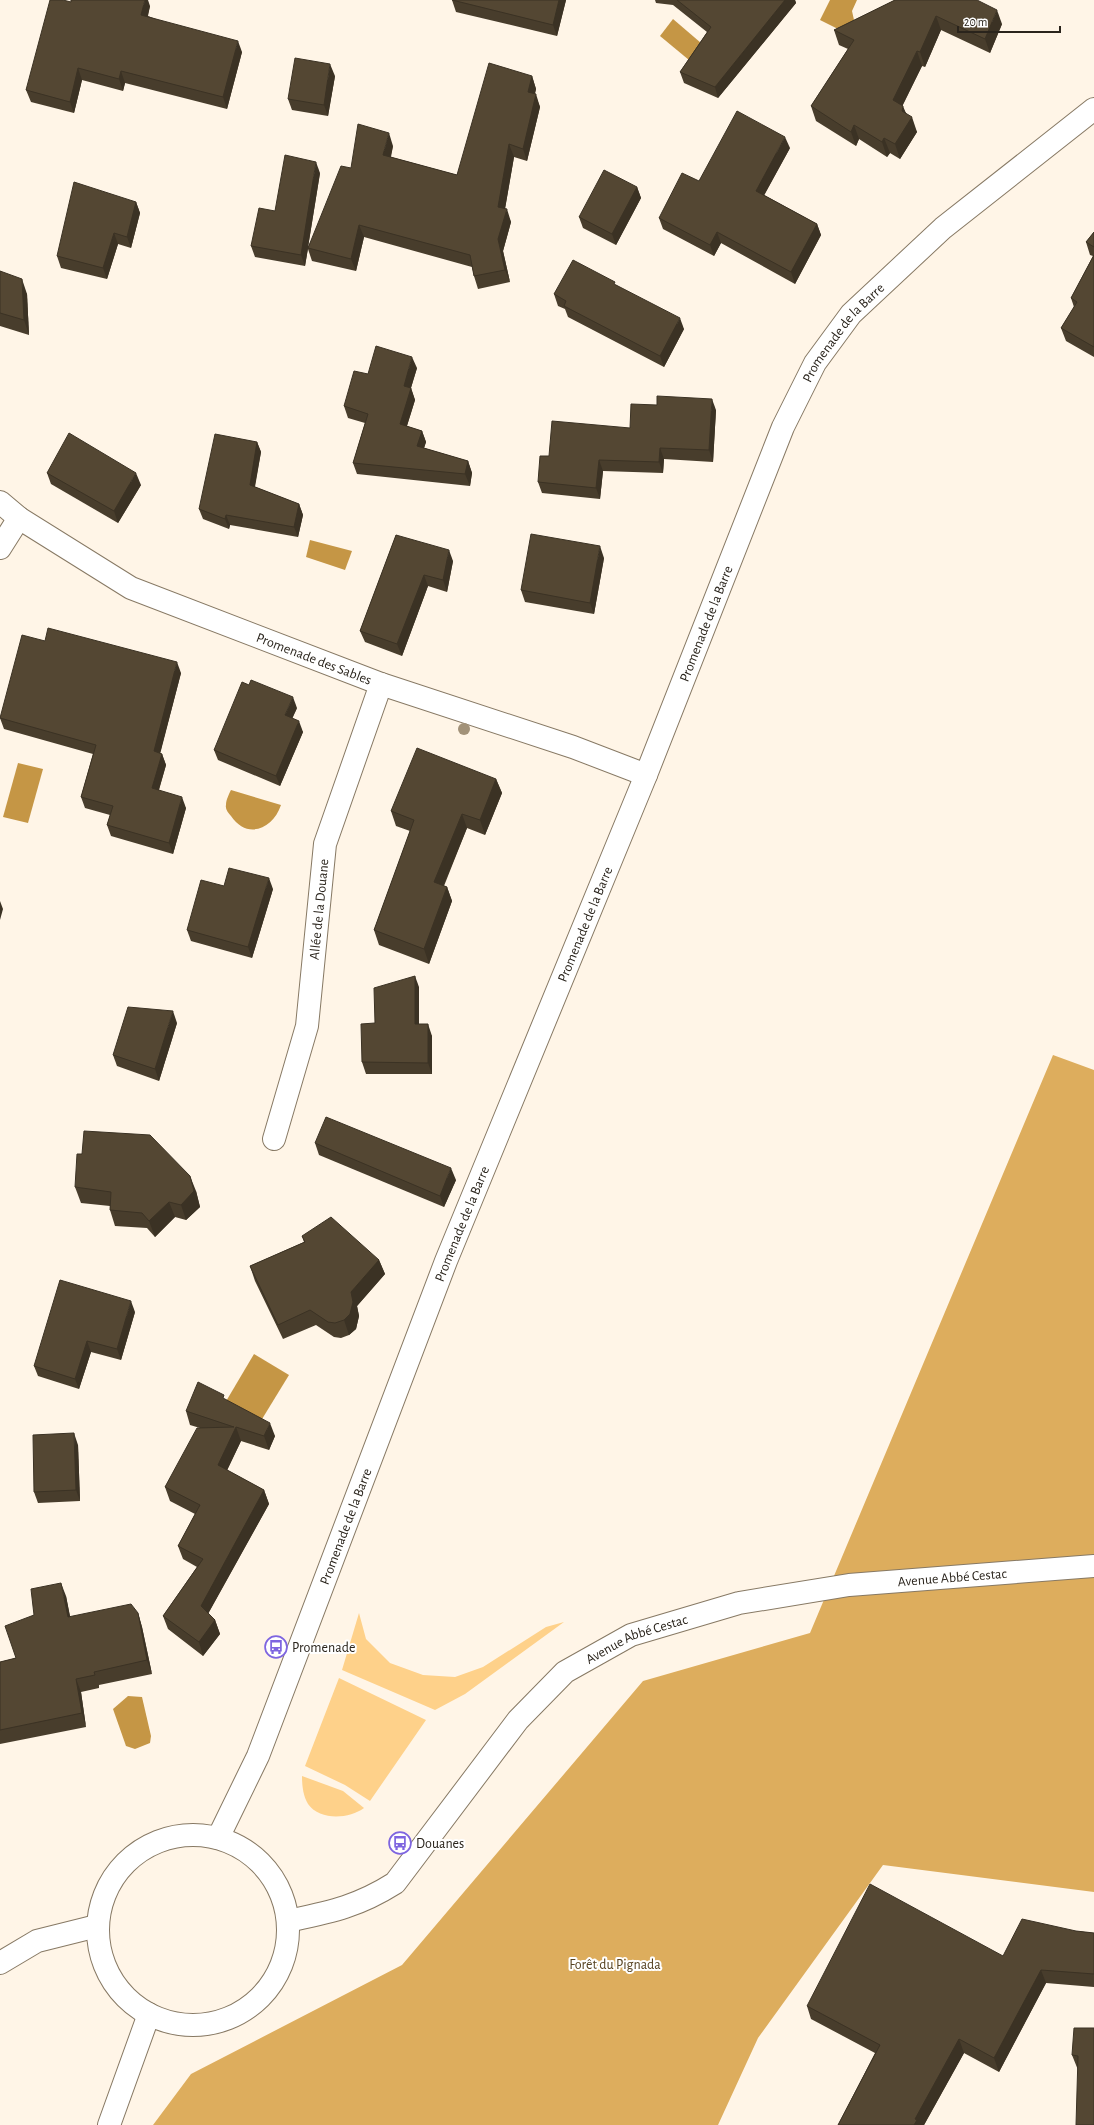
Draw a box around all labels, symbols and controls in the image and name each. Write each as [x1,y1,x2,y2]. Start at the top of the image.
scale bar [958,8,1060,34]
text: 20 m [964,16,987,28]
street label: Promenade de la Barre [800,281,887,385]
street label: Promenade de la Barre [677,564,736,684]
street label: Promenade des Sables [254,631,373,688]
street label: Allée de la Douane [308,858,332,961]
street label: Promenade de la Barre [556,865,616,984]
street label: Promenade de la Barre [433,1164,492,1284]
street label: Promenade de la Barre [318,1466,375,1587]
street label: Avenue Abbé Cestac [897,1567,1008,1589]
street label: Avenue Abbé Cestac [584,1612,690,1667]
bus stop icon: Promenade [263,1634,289,1660]
place label: Promenade [292,1641,355,1655]
bus stop icon: Douanes [387,1830,413,1856]
place label: Douanes [416,1837,464,1851]
park label: Forêt du Pignada [569,1958,661,1972]

